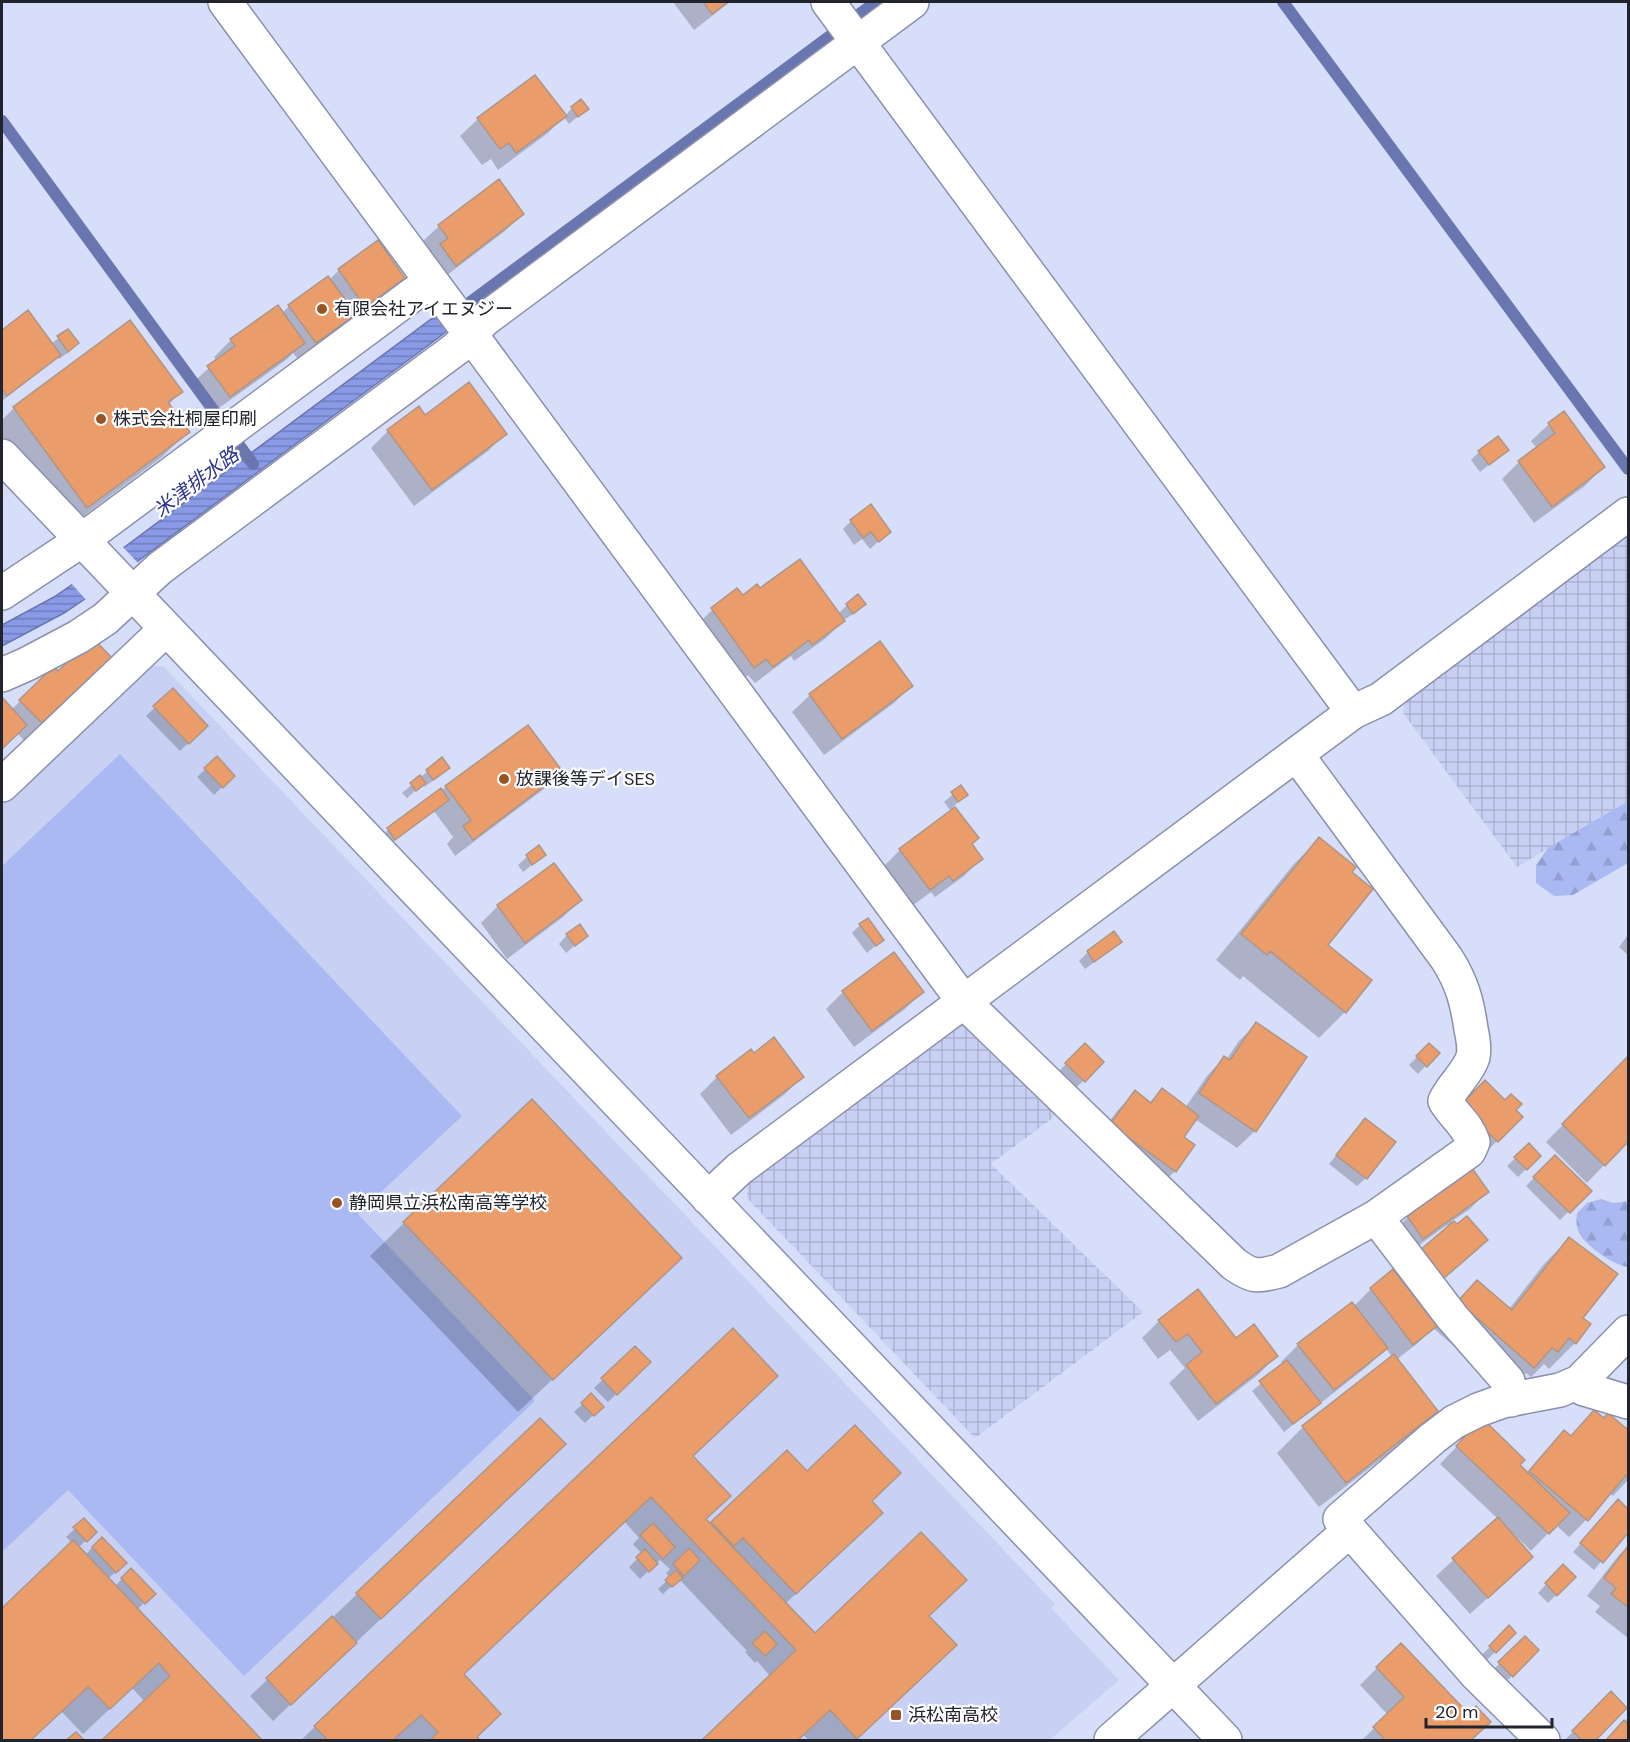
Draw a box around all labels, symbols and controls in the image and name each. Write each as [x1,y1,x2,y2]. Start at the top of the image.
place label: 有限会社アイエヌジー [334,297,513,321]
marker: 有限会社アイエヌジー [315,302,329,316]
place label: 株式会社桐屋印刷 [113,407,257,431]
marker: 株式会社桐屋印刷 [94,412,108,426]
water label: 米津排水路 [148,440,245,522]
place label: 放課後等デイSES [516,767,655,791]
marker: 放課後等デイSES [497,772,511,786]
place label: 静岡県立浜松南高等学校 [349,1191,547,1215]
marker: 静岡県立浜松南高等学校 [330,1196,344,1210]
scale bar [1426,1691,1552,1729]
text: 20 m [1435,1700,1478,1724]
place label: 浜松南高校 [908,1703,998,1727]
marker: 浜松南高校 [889,1708,903,1722]

